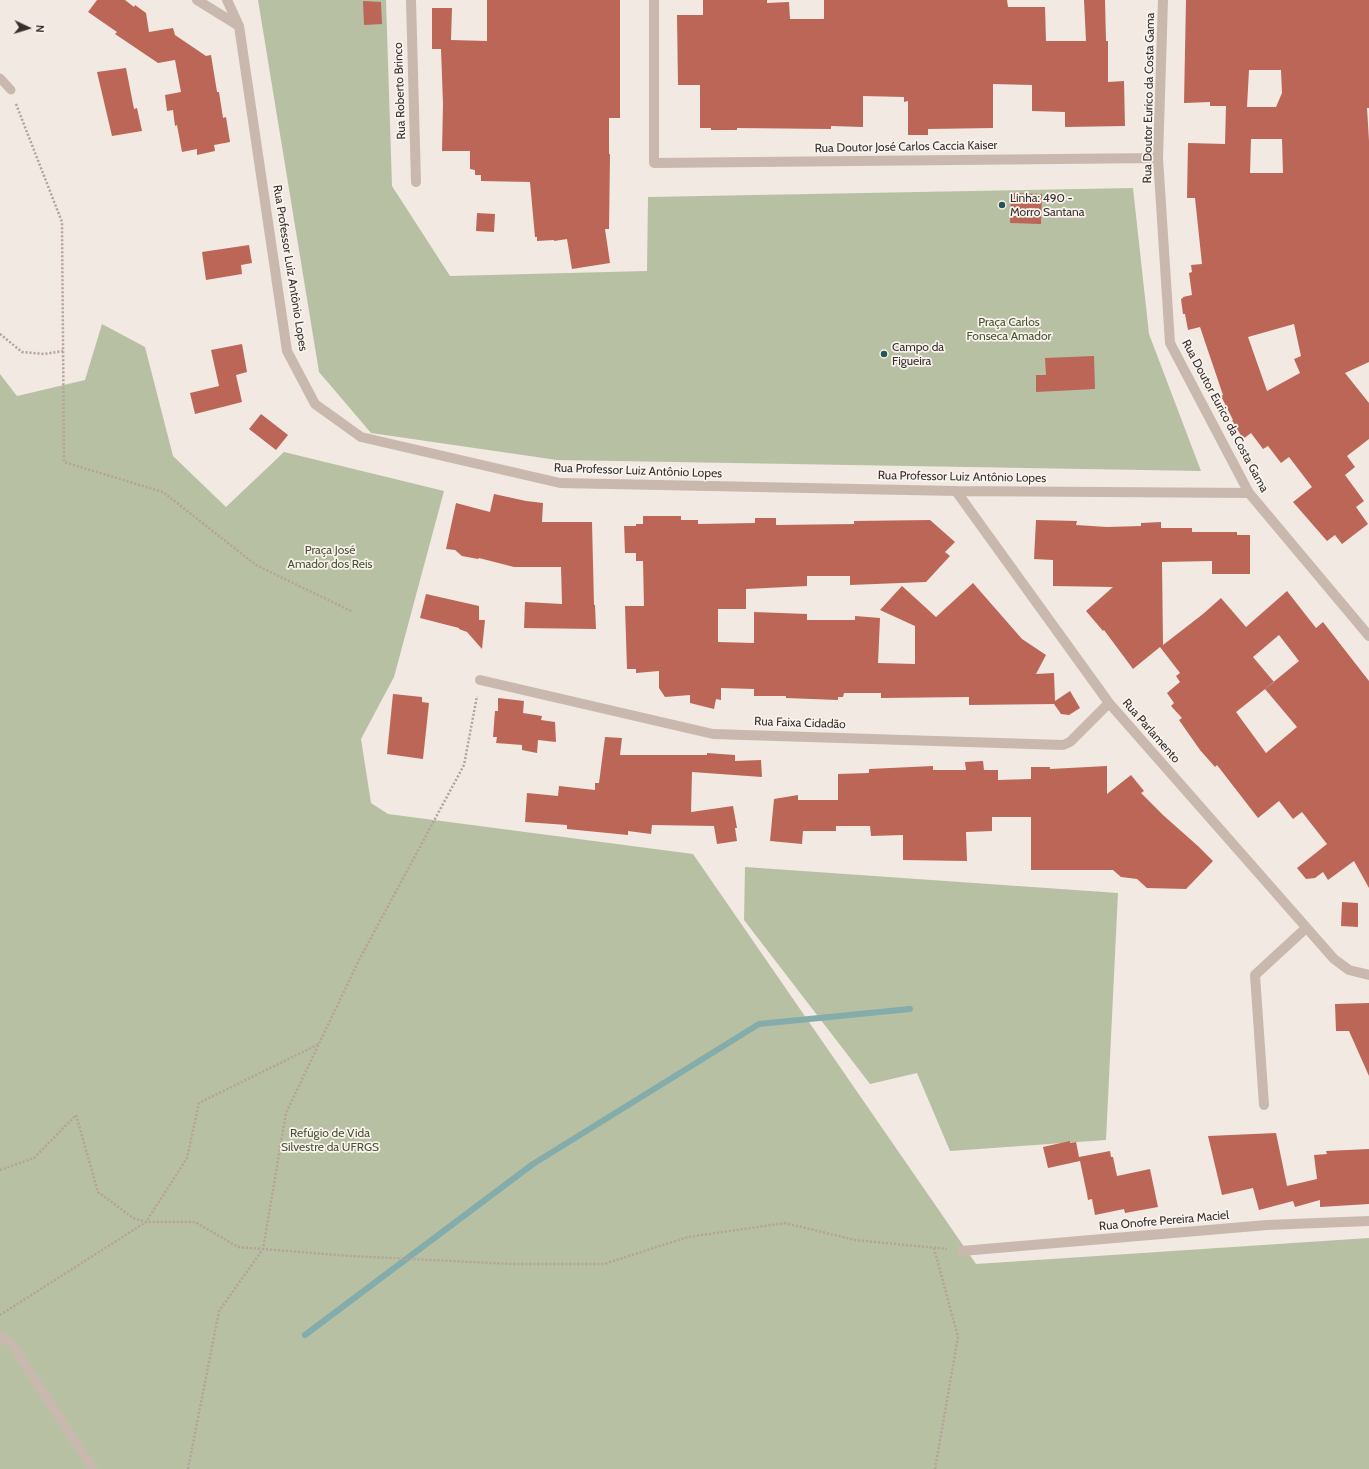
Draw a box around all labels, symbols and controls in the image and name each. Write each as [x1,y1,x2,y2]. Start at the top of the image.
north arrow [8,8,48,48]
street label: Rua Doutor Eurico da Costa Gama [1140,13,1158,183]
text: N [33,24,47,33]
street label: Rua Roberto Brinco [391,42,409,140]
street label: Rua Doutor José Carlos Caccia Kaiser [815,138,997,156]
street label: Rua Professor Luiz Antônio Lopes [270,184,310,352]
place label: Linha: 490 - Morro Santana [1010,191,1085,219]
marker: Linha: 490 - Morro Santana [997,200,1007,210]
park label: Praça Carlos Fonseca Amador [967,315,1051,343]
street label: Rua Doutor Eurico da Costa Gama [1179,337,1271,495]
place label: Campo da Figueira [892,340,944,368]
marker: Campo da Figueira [879,349,889,359]
street label: Rua Professor Luiz Antônio Lopes [554,461,722,481]
street label: Rua Professor Luiz Antônio Lopes [878,468,1046,486]
park label: Praça José Amador dos Reis [287,543,373,571]
street label: Rua Parlamento [1119,696,1183,766]
street label: Rua Faixa Cidadão [754,714,846,732]
park label: Refúgio de Vida Silvestre da UFRGS [281,1126,379,1154]
street label: Rua Onofre Pereira Maciel [1098,1208,1230,1234]

